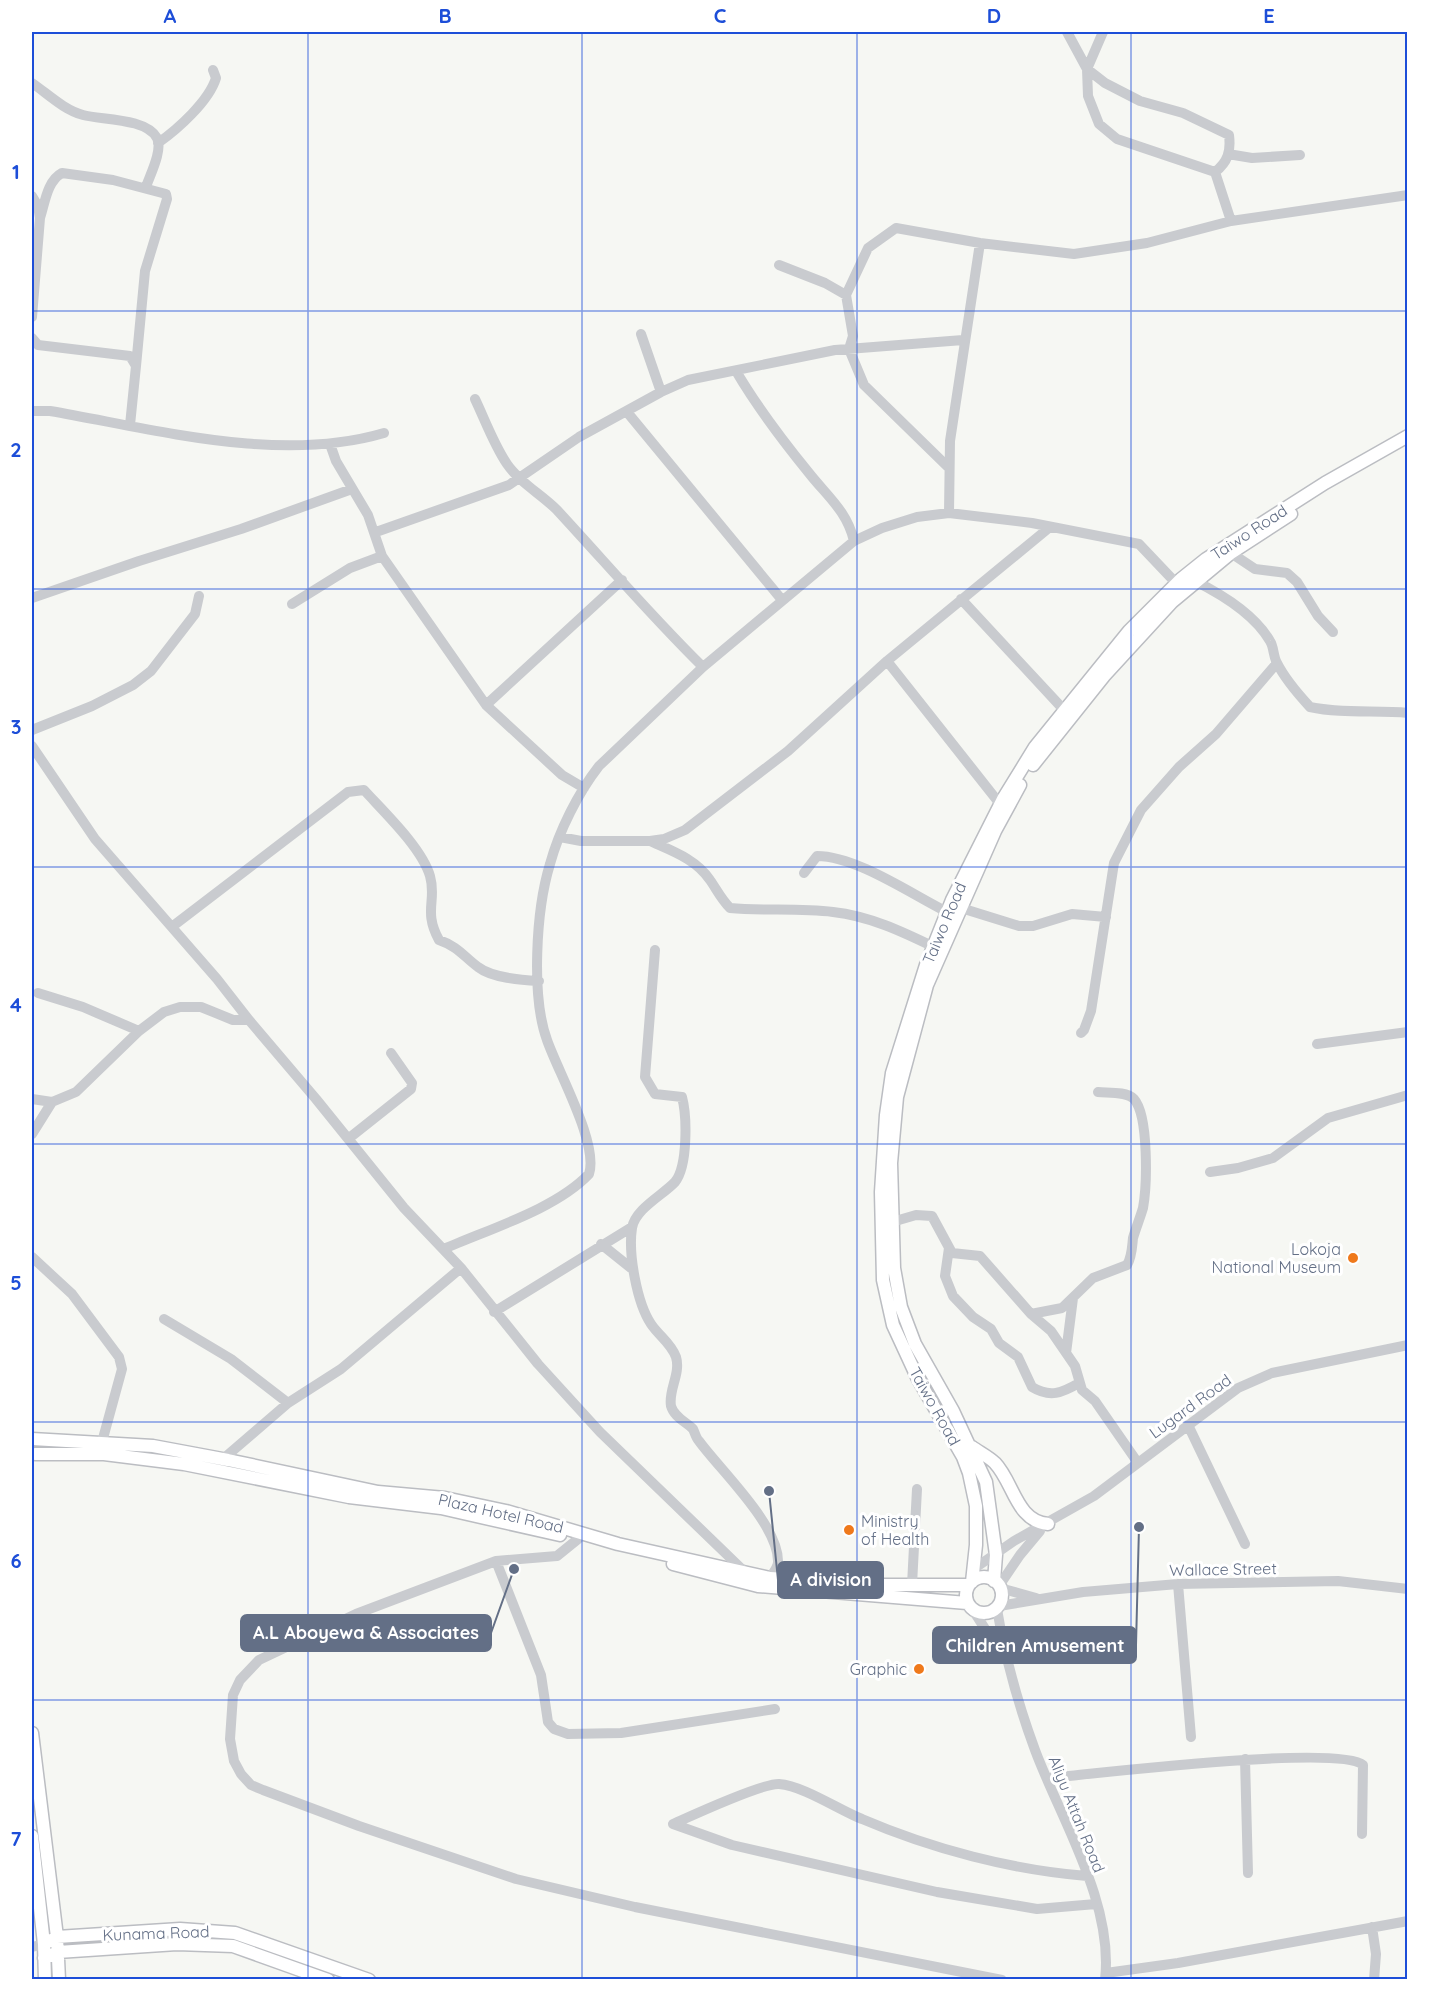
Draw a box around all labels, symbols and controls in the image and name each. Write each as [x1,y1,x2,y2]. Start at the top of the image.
text: A [164,3,177,28]
text: B [438,3,452,28]
text: C [714,3,727,28]
text: D [987,3,1001,28]
text: E [1263,3,1275,28]
text: 1 [12,159,20,184]
text: 2 [10,437,22,462]
street label: Taiwo Road [1207,500,1291,564]
text: 3 [11,714,21,739]
street label: Taiwo Road [918,879,970,967]
text: 4 [10,992,22,1017]
place label: Lokoja National Museum [1212,1239,1341,1277]
marker: Lokoja National Museum [1346,1251,1360,1265]
text: 5 [10,1270,22,1295]
street label: Taiwo Road [905,1363,965,1449]
street label: Lugard Road [1145,1370,1235,1442]
street label: Plaza Hotel Road [436,1489,566,1537]
place label: Ministry of Health [861,1511,929,1549]
marker: Ministry of Health [842,1523,856,1537]
text: 6 [10,1548,22,1573]
street label: Wallace Street [1169,1558,1277,1580]
callout: A division [778,1562,883,1598]
text: A division [790,1568,872,1591]
callout: A.L Aboyewa & Associates [241,1615,491,1651]
text: A.L Aboyewa & Associates [253,1621,479,1644]
callout: Children Amusement [933,1627,1136,1663]
text: Children Amusement [945,1634,1125,1657]
place label: Graphic [850,1659,907,1679]
marker: Graphic [912,1662,926,1676]
street label: Aliyu Attah Road [1045,1753,1109,1875]
text: 7 [11,1826,22,1851]
street label: Kunama Road [102,1921,210,1945]

